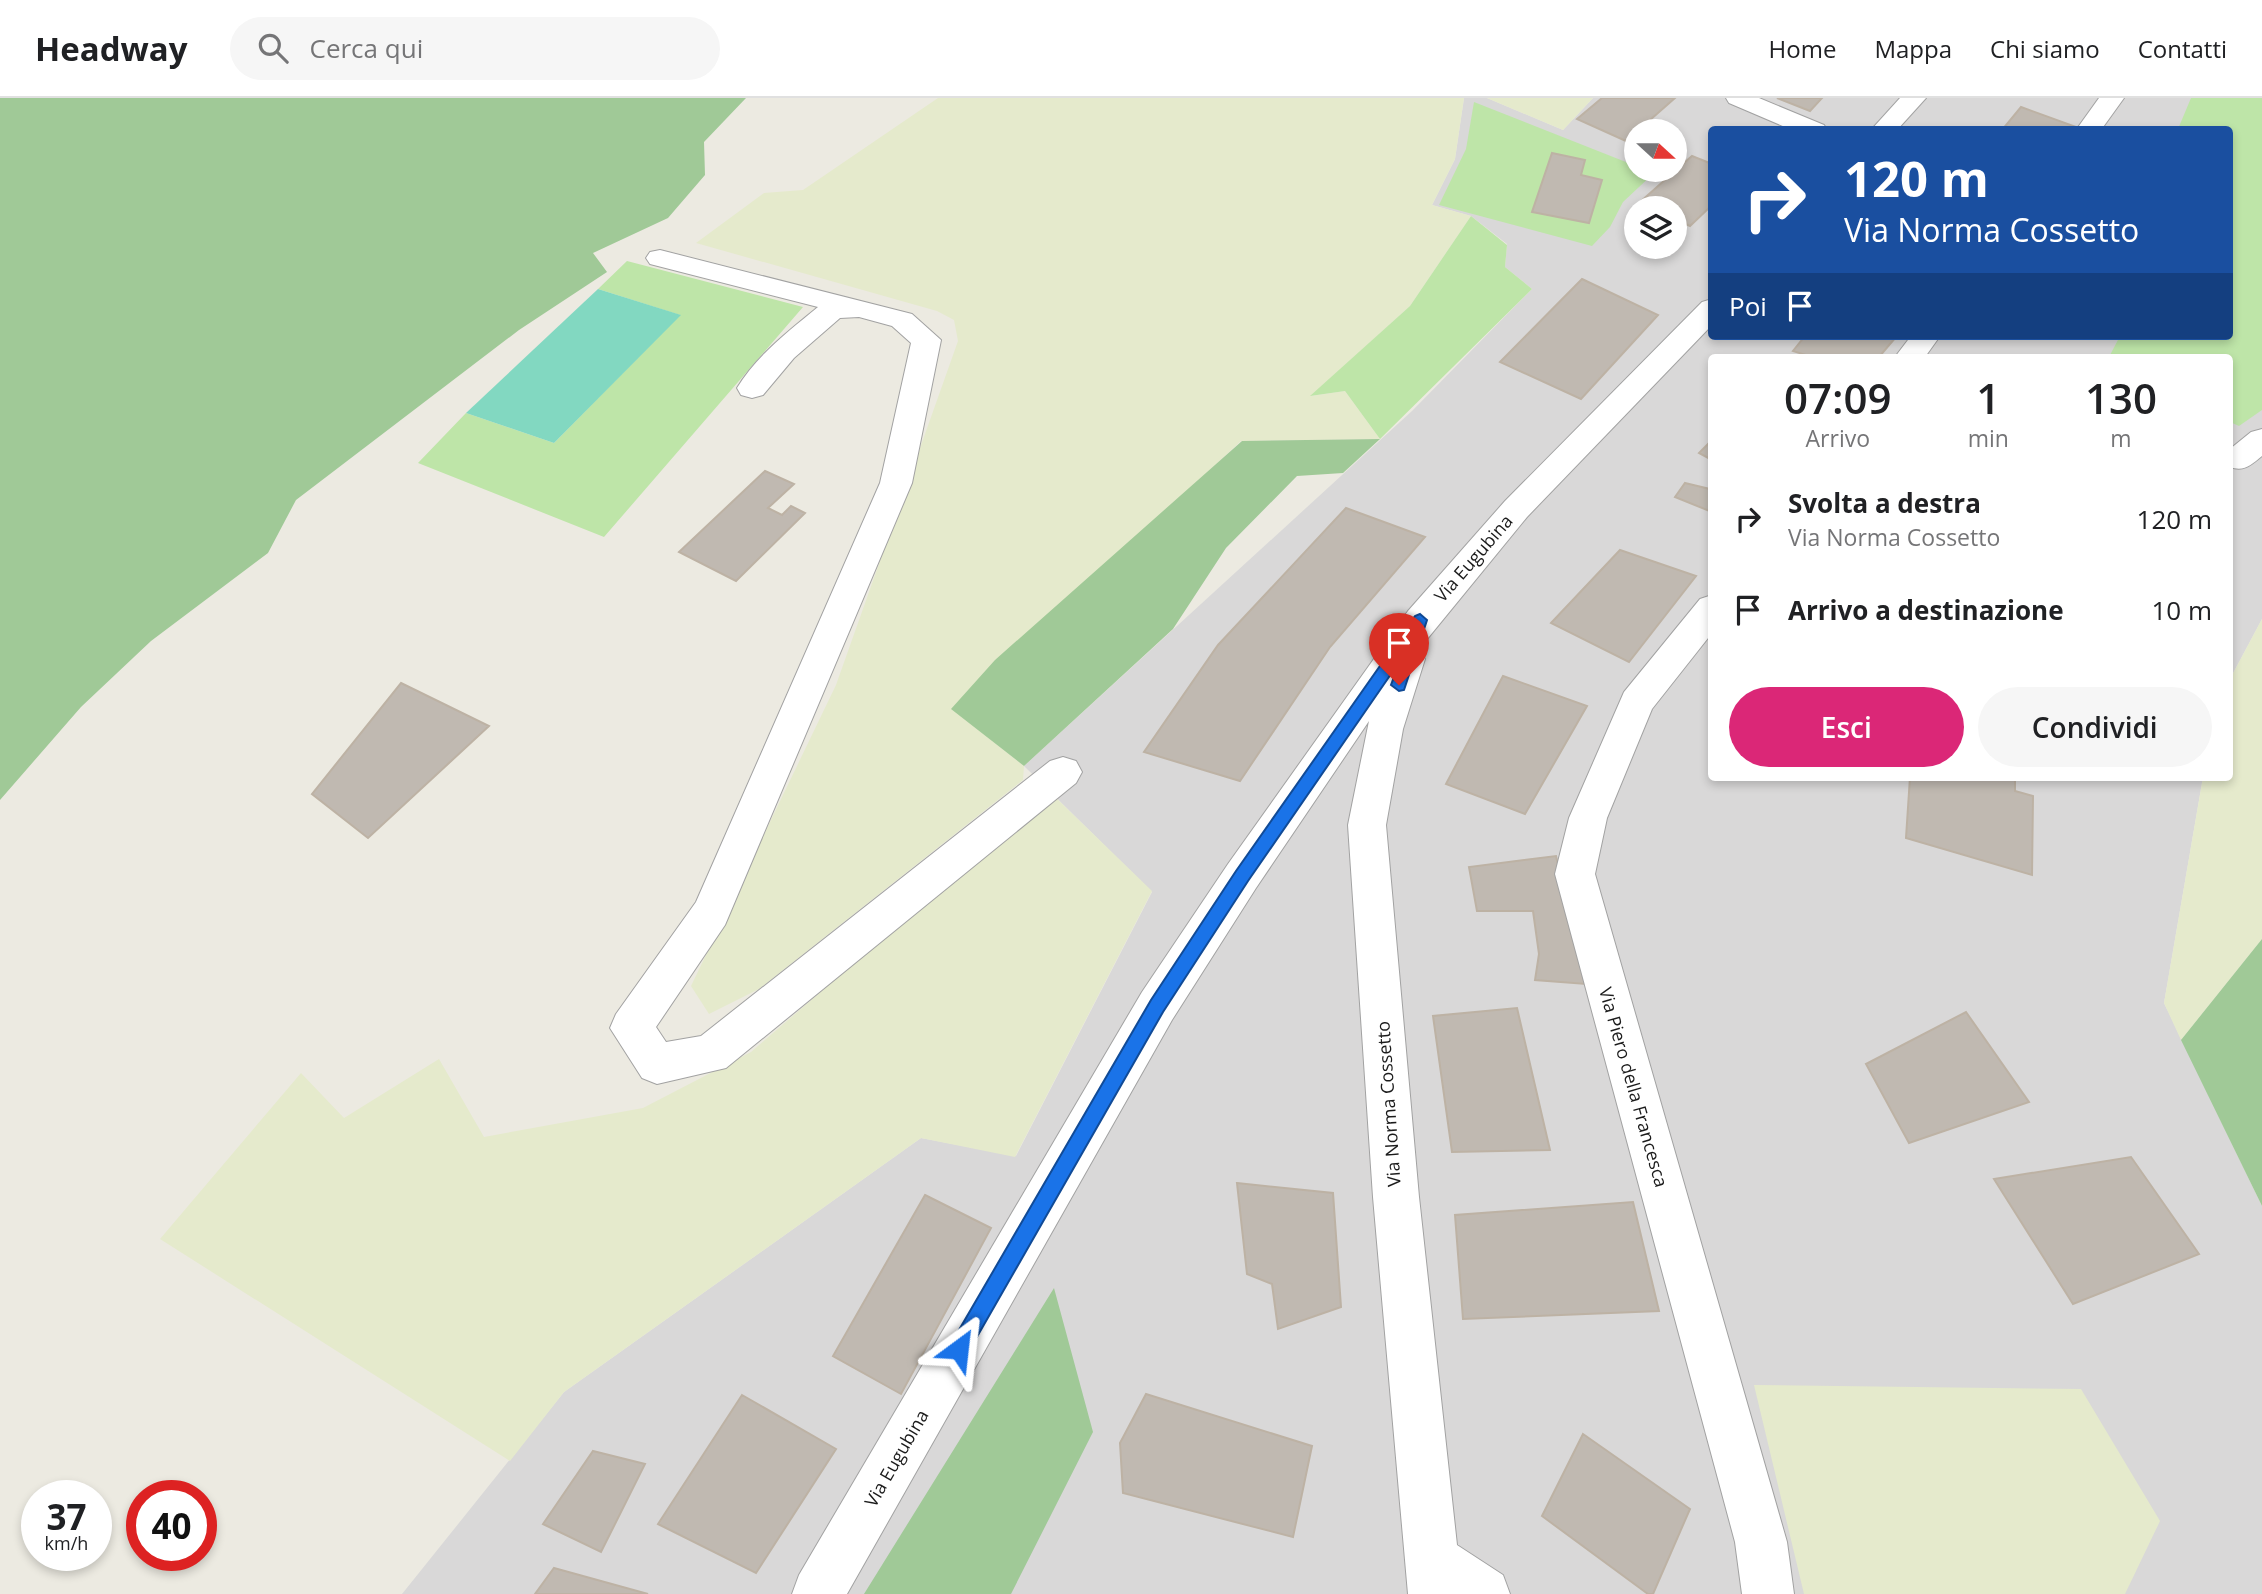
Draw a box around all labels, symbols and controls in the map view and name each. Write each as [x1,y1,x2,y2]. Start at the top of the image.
search box [230,17,720,80]
text: Headway [35,26,188,71]
icon: search [254,29,292,67]
text: Cerca qui [310,30,423,66]
text: Home [1769,32,1836,65]
text: Mappa [1874,32,1952,65]
text: Chi siamo [1990,32,2100,65]
text: Contatti [2138,32,2227,65]
north arrow [1624,119,1687,182]
map controls [1624,119,1687,259]
text: 120 m [1844,145,1989,211]
icon: right [1729,154,1820,245]
button: layers [1624,196,1687,259]
text: Via Norma Cossetto [1844,208,2139,251]
icon: arrive [1781,287,1819,325]
text: Poi [1729,288,1767,324]
text: 07:09 [1784,369,1892,426]
text: 1 [1976,369,2000,426]
text: 130 [2085,369,2157,426]
text: Arrivo [1806,422,1870,454]
text: min [1968,422,2009,454]
text: m [2110,422,2132,454]
text: Svolta a destra [1788,485,1981,521]
icon: right [1729,500,1767,538]
text: 120 m [2137,501,2212,537]
street label: Via Eugubina [1428,509,1518,607]
text: Via Norma Cossetto [1788,521,2000,553]
icon: arrive [1729,591,1767,629]
text: Arrivo a destinazione [1788,592,2064,628]
text: 10 m [2151,592,2212,628]
pin [1369,613,1429,685]
icon: arrive [1380,624,1418,662]
button: Esci [1729,687,1964,767]
button: Condividi [1978,687,2212,767]
street label: Via Piero della Francesca [1594,984,1674,1190]
street label: Via Norma Cossetto [1370,1020,1406,1188]
position arrow [922,1312,996,1386]
street label: Via Eugubina [859,1405,933,1511]
speed limit sign: 40 [126,1480,217,1571]
text: 37 [46,1493,87,1540]
text: km/h [45,1531,88,1555]

